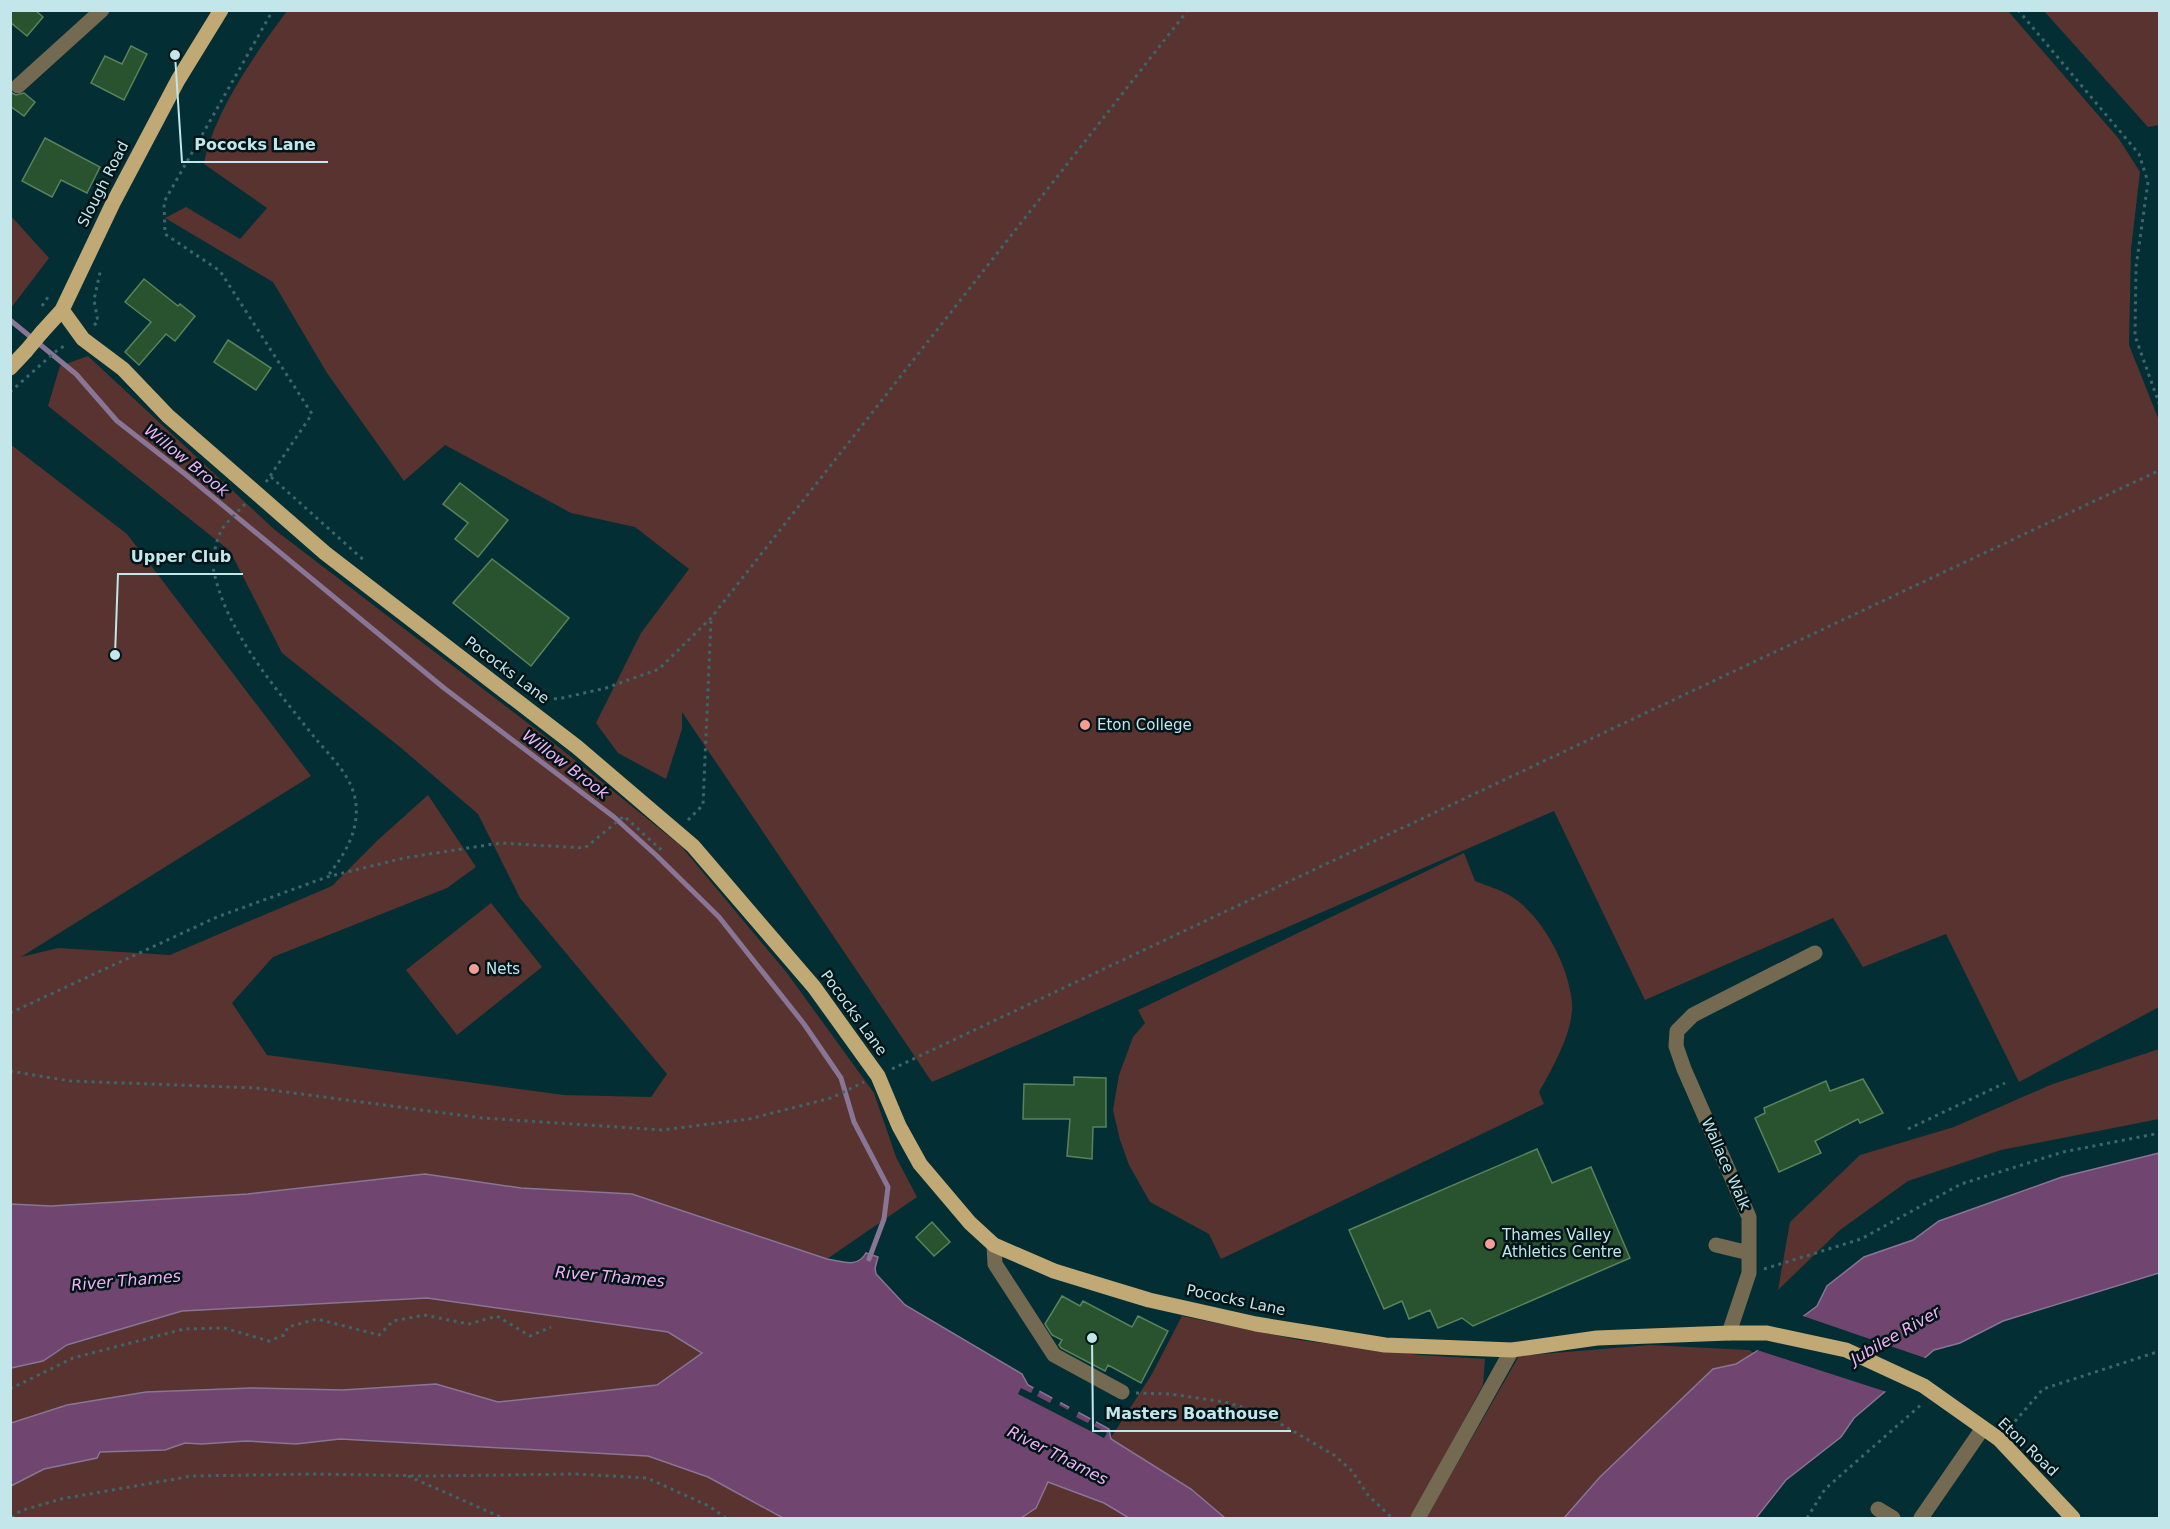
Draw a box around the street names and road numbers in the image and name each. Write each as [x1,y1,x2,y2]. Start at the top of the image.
street label: Slough Road [74,138,132,230]
street label: Pococks Lane [461,632,553,708]
street label: Pococks Lane [817,967,891,1059]
street label: Wallace Walk [1698,1115,1754,1213]
street label: Pococks Lane [1185,1281,1287,1319]
street label: Eton Road [1994,1414,2062,1480]

